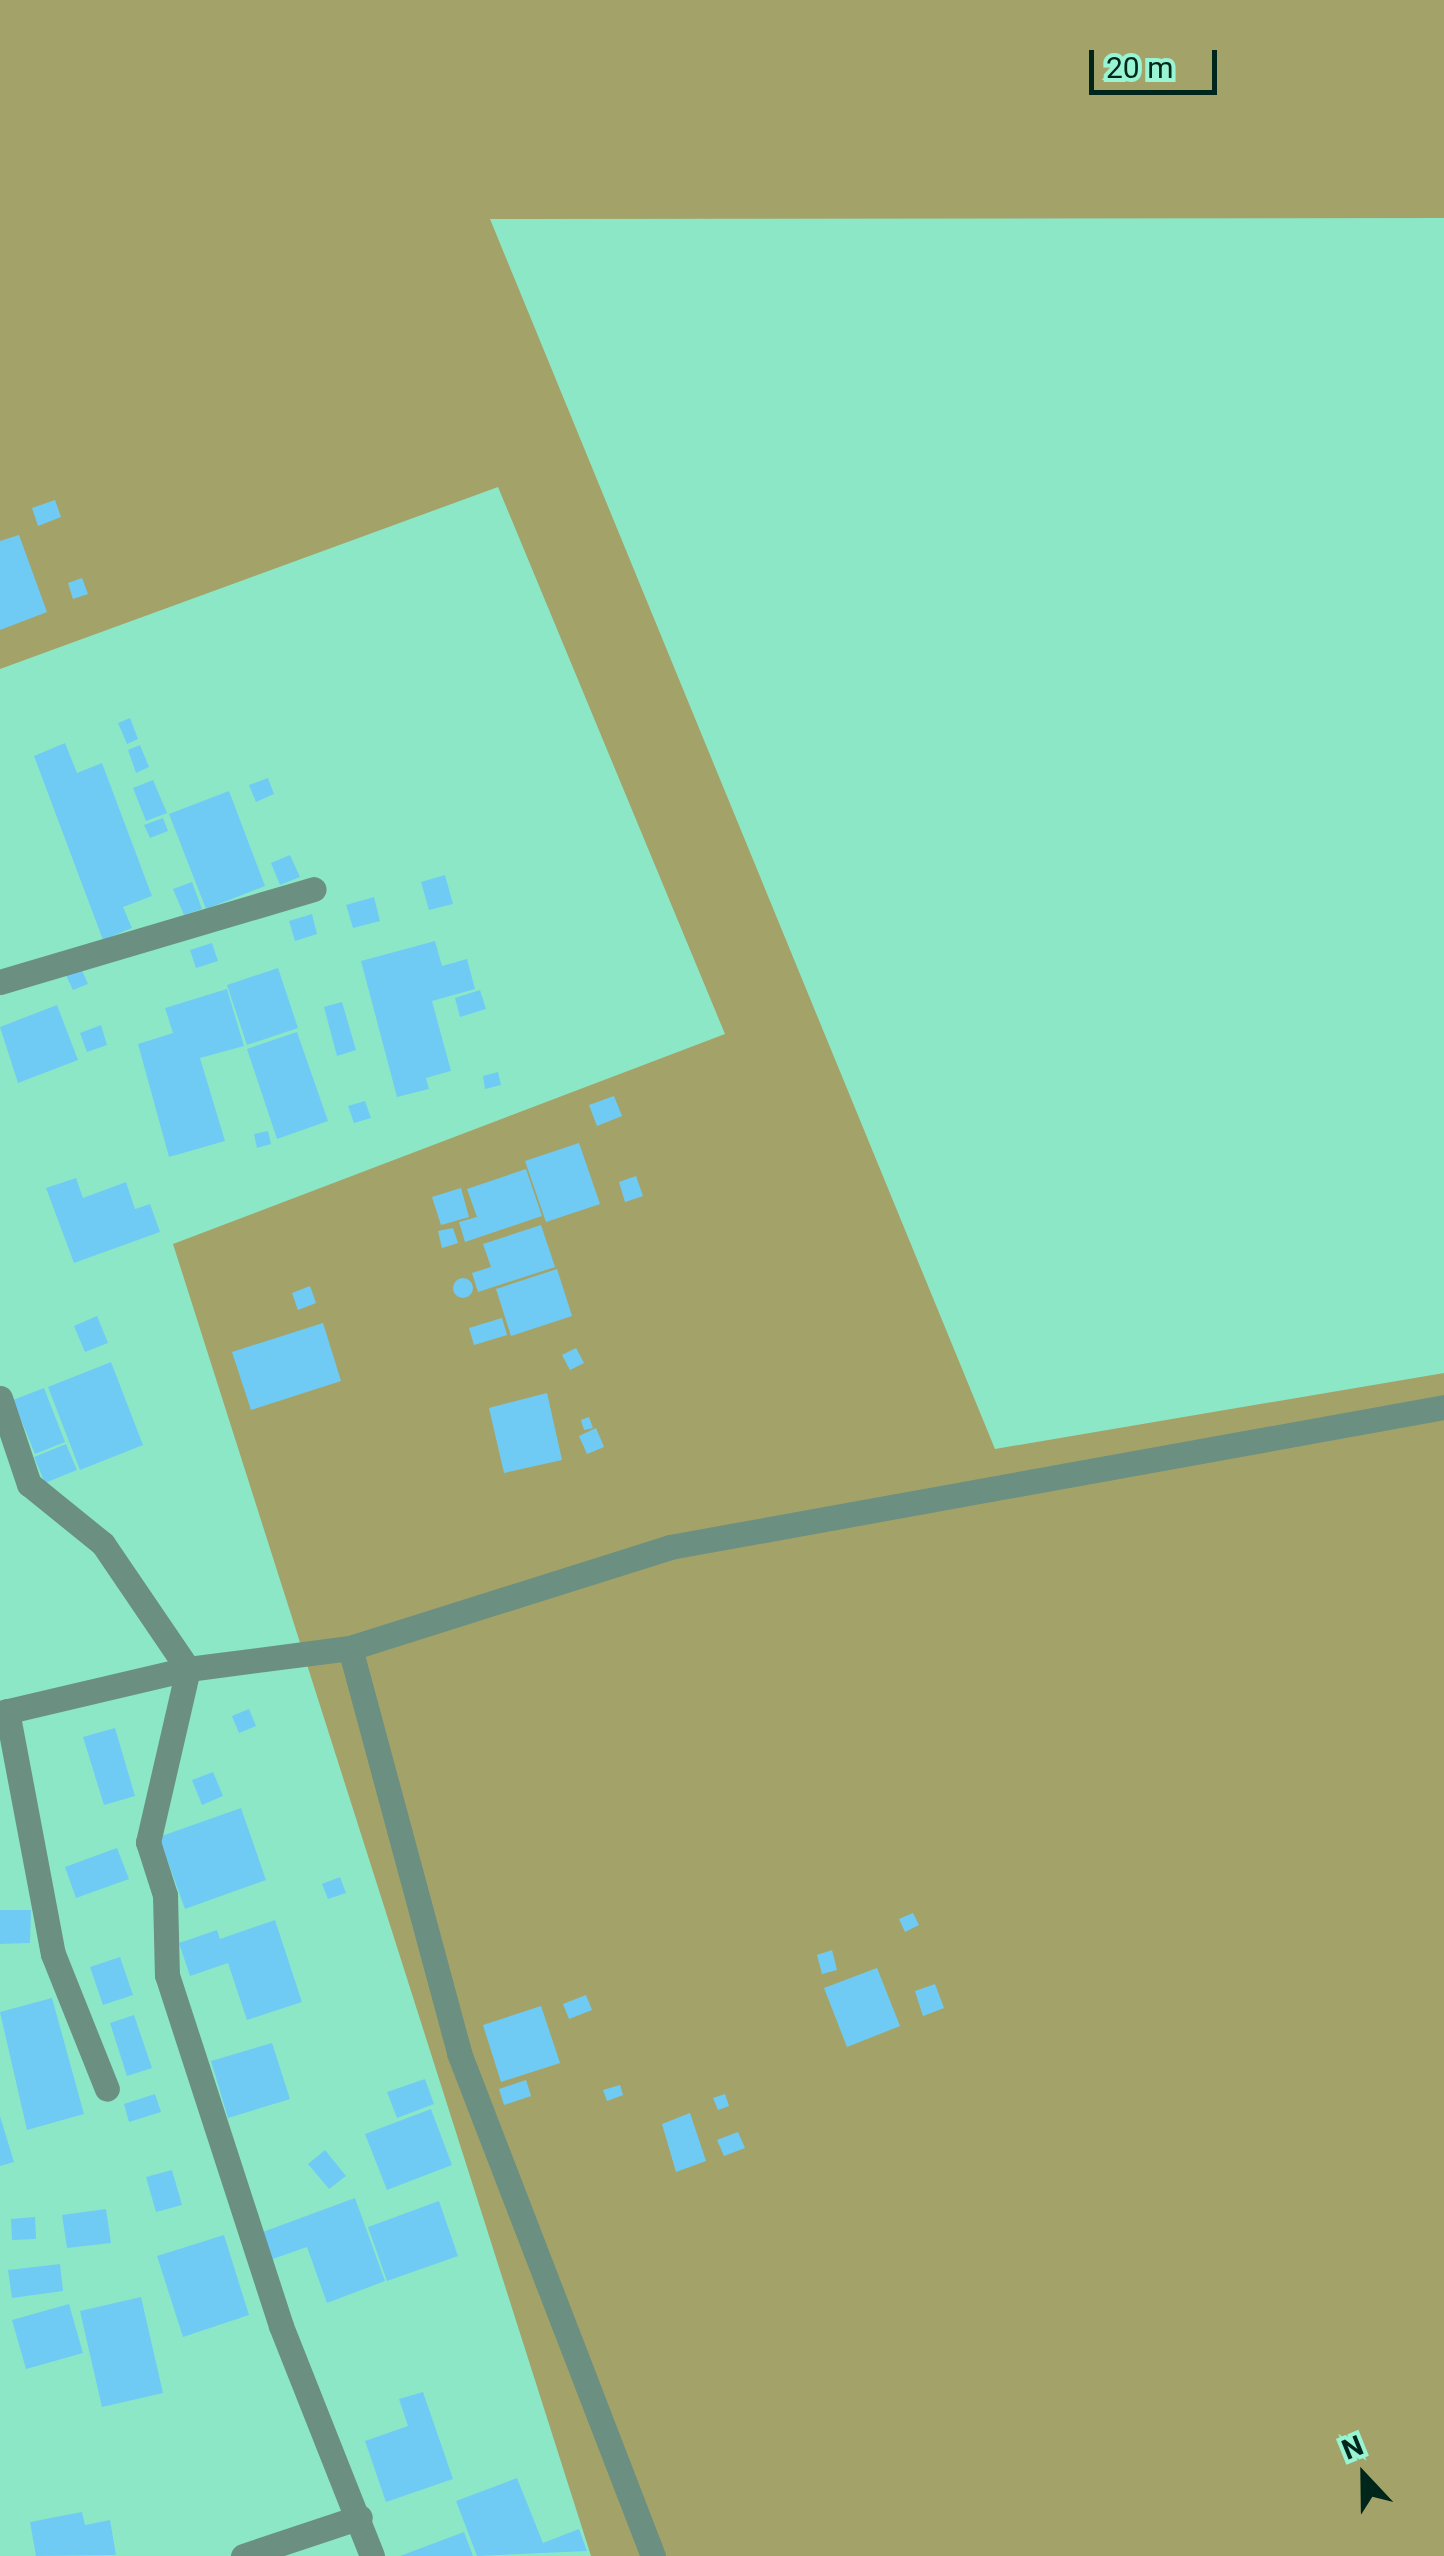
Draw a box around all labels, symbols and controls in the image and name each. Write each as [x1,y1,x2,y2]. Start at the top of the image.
scale bar [1094,30,1222,92]
text: 20 m [1106,50,1173,85]
north arrow [1314,2426,1414,2526]
text: N [1337,2429,1368,2467]

